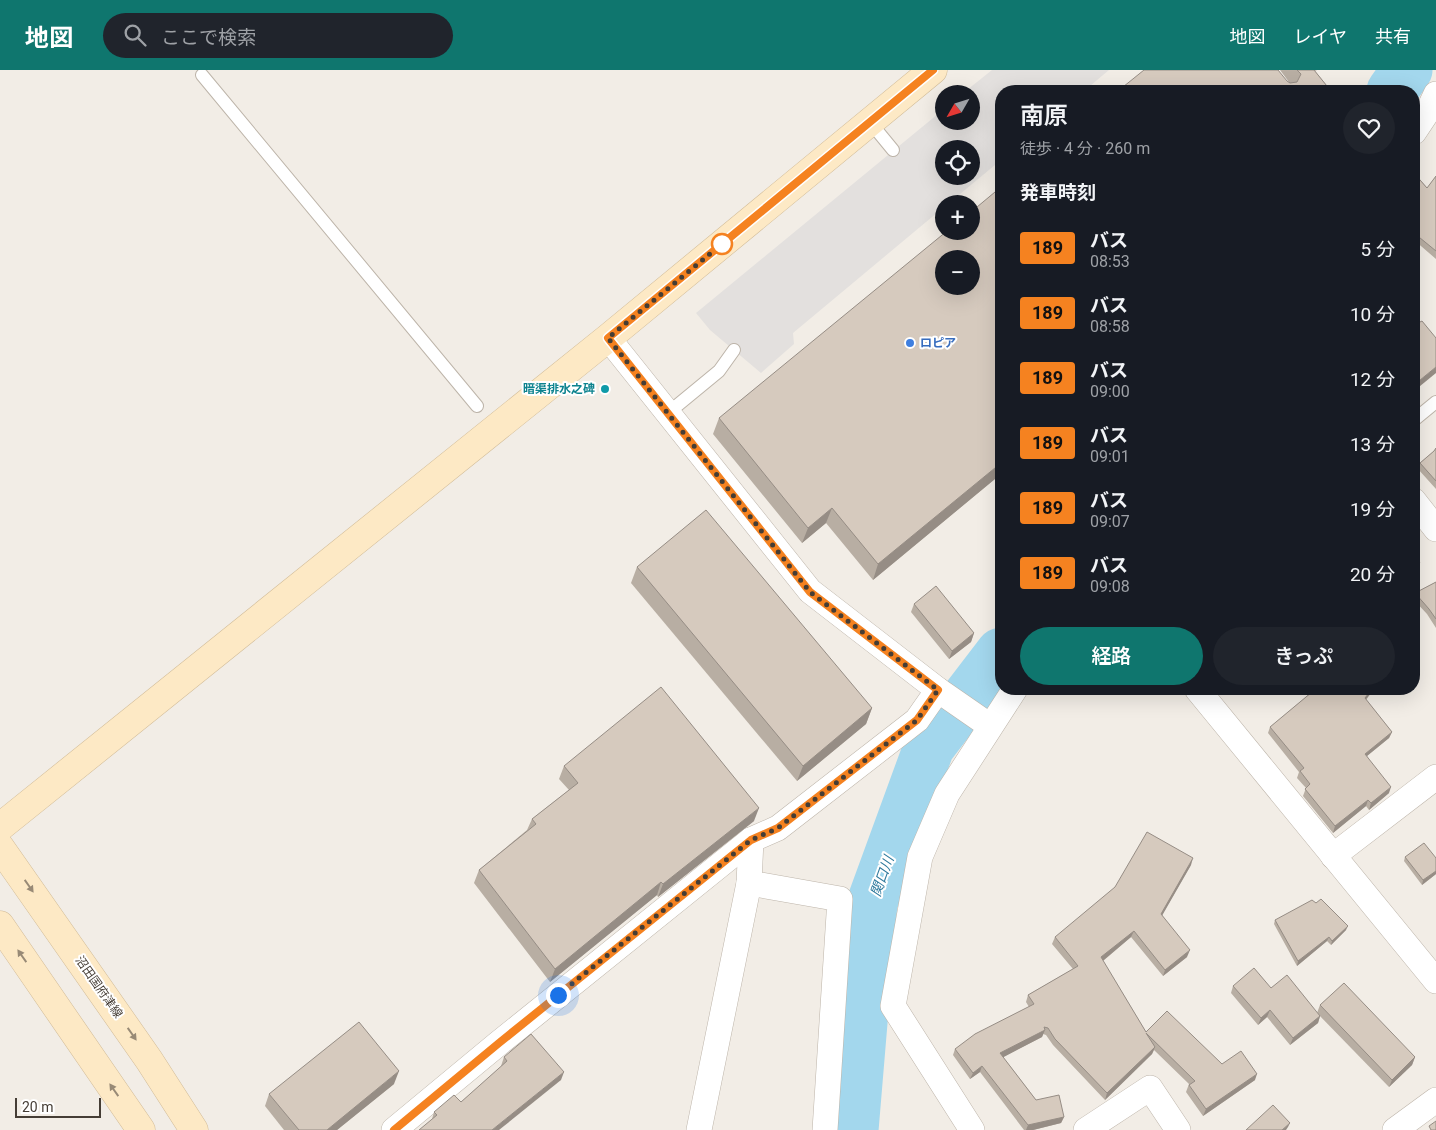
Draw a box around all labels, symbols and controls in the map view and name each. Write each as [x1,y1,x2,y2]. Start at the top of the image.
search box [103,13,453,58]
icon: search [121,21,149,49]
text: 地図 [25,24,73,52]
text: ここで検索 [161,26,256,49]
text: 地図 [1230,26,1266,47]
text: レイヤ [1294,26,1347,47]
text: 共有 [1375,26,1411,47]
north arrow [935,85,980,130]
map controls [935,85,980,295]
text: 南原 [1020,102,1068,130]
button: heart [1343,102,1395,154]
text: 徒歩 · 4 分 · 260 m [1020,139,1150,158]
button: locate [935,140,980,185]
text: 発車時刻 [1020,181,1096,204]
button: + [935,195,980,240]
text: バス [1090,229,1128,252]
unlabelled marker [711,233,733,255]
text: 189 [1032,237,1063,258]
text: 5 分 [1361,238,1395,261]
button: − [935,250,980,295]
text: 08:53 [1090,252,1130,271]
text: バス [1090,294,1128,317]
text: 189 [1032,302,1063,323]
text: 10 分 [1350,303,1395,326]
text: 08:58 [1090,317,1130,336]
place label: ロピア [920,336,956,350]
marker: ロピア [904,337,916,349]
text: バス [1090,359,1128,382]
text: 189 [1032,367,1063,388]
text: 12 分 [1350,368,1395,391]
place label: 暗渠排水之碑 [523,382,595,396]
text: 09:00 [1090,382,1130,401]
marker: 暗渠排水之碑 [599,383,611,395]
text: バス [1090,424,1128,447]
text: 189 [1032,432,1063,453]
text: 13 分 [1350,433,1395,456]
text: 09:01 [1090,447,1130,466]
text: バス [1090,489,1128,512]
text: 189 [1032,497,1063,518]
text: 19 分 [1350,498,1395,521]
text: 09:07 [1090,512,1130,531]
text: バス [1090,554,1128,577]
text: 189 [1032,562,1063,583]
text: 20 分 [1350,563,1395,586]
text: 09:08 [1090,577,1130,596]
button: 経路 [1020,627,1203,685]
button: きっぷ [1213,627,1395,685]
water label: 関口川 [867,852,897,898]
one-way arrow [24,880,34,893]
one-way arrow [17,949,27,963]
street label: 沼田国府津線 [73,953,125,1021]
your location [546,983,571,1008]
one-way arrow [126,1027,137,1040]
one-way arrow [109,1083,119,1097]
scale bar [15,1095,101,1118]
text: 20 m [22,1099,54,1115]

